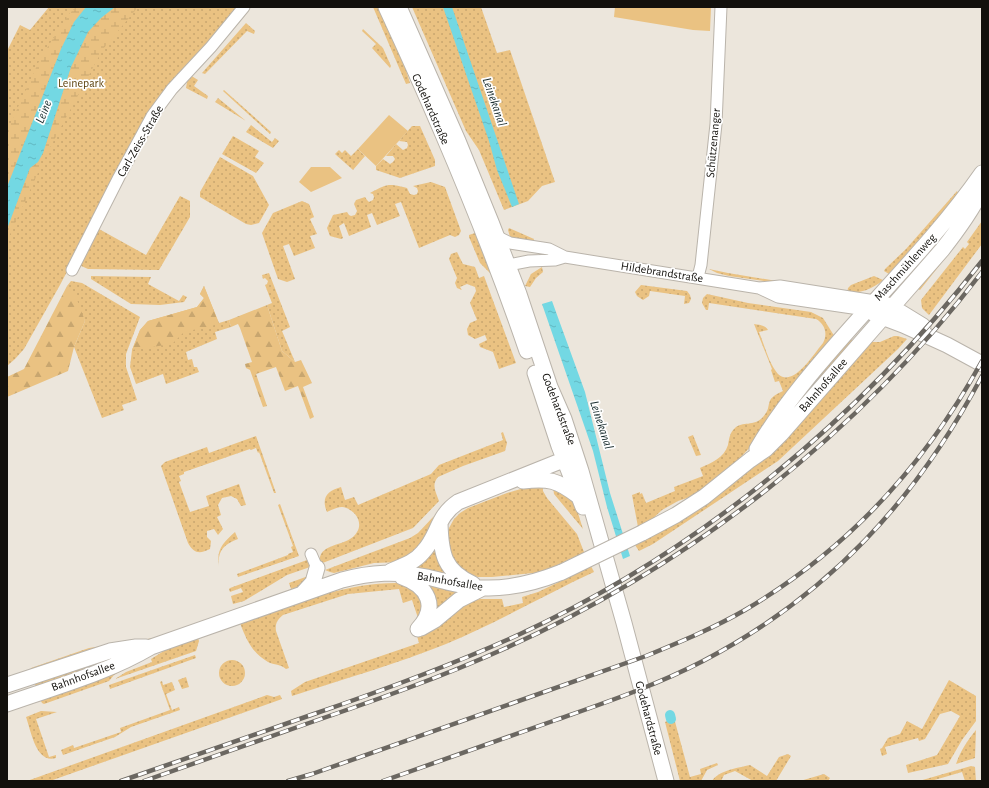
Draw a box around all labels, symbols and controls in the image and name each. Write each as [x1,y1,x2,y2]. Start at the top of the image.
street label: Godehardstraße [410,72,452,146]
water label: Leinekanal [480,76,508,128]
park label: Leinepark [58,77,104,89]
water label: Leine [34,98,55,125]
street label: Carl-Zeiss-Straße [115,103,165,179]
street label: Schützenanger [704,108,722,178]
street label: Maschmühlenweg [872,231,938,303]
street label: Hildebrandstraße [620,260,704,284]
street label: Bahnhofsallee [797,356,849,414]
street label: Godehardstraße [540,371,578,447]
water label: Leinekanal [587,399,615,451]
street label: Bahnhofsallee [416,569,484,593]
street label: Bahnhofsallee [50,659,116,693]
street label: Godehardstraße [633,680,665,756]

